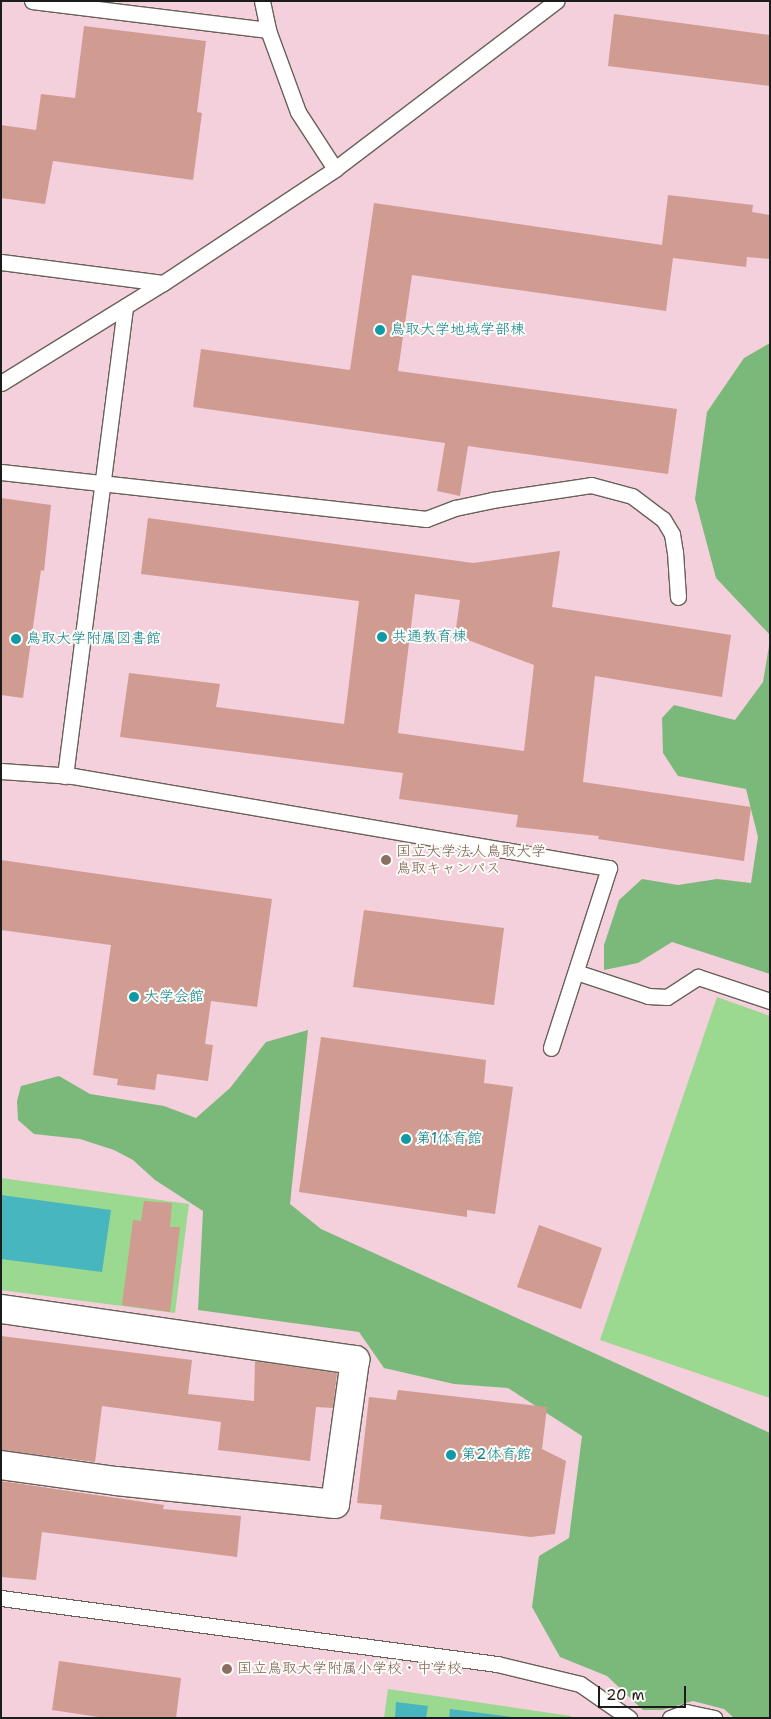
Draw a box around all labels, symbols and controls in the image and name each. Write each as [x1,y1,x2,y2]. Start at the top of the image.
place label: 鳥取大学地域学部棟 [390,321,525,339]
marker: 鳥取大学地域学部棟 [374,324,386,336]
place label: 共通教育棟 [392,628,467,646]
place label: 鳥取大学附属図書館 [26,630,161,648]
marker: 共通教育棟 [376,631,388,643]
marker: 鳥取大学附属図書館 [10,633,22,645]
place label: 国立大学法人鳥取大学 鳥取キャンパス [396,842,546,877]
marker: 国立大学法人鳥取大学 鳥取キャンパス [380,854,392,866]
place label: 大学会館 [144,988,204,1006]
marker: 大学会館 [128,991,140,1003]
place label: 第1体育館 [416,1130,482,1148]
marker: 第1体育館 [400,1133,412,1145]
place label: 第2体育館 [461,1446,531,1464]
marker: 第2体育館 [445,1449,457,1461]
place label: 国立鳥取大学附属小学校・中学校 [237,1660,462,1678]
marker: 国立鳥取大学附属小学校・中学校 [221,1663,233,1675]
scale bar [601,1676,688,1708]
text: 20 m [606,1685,645,1705]

